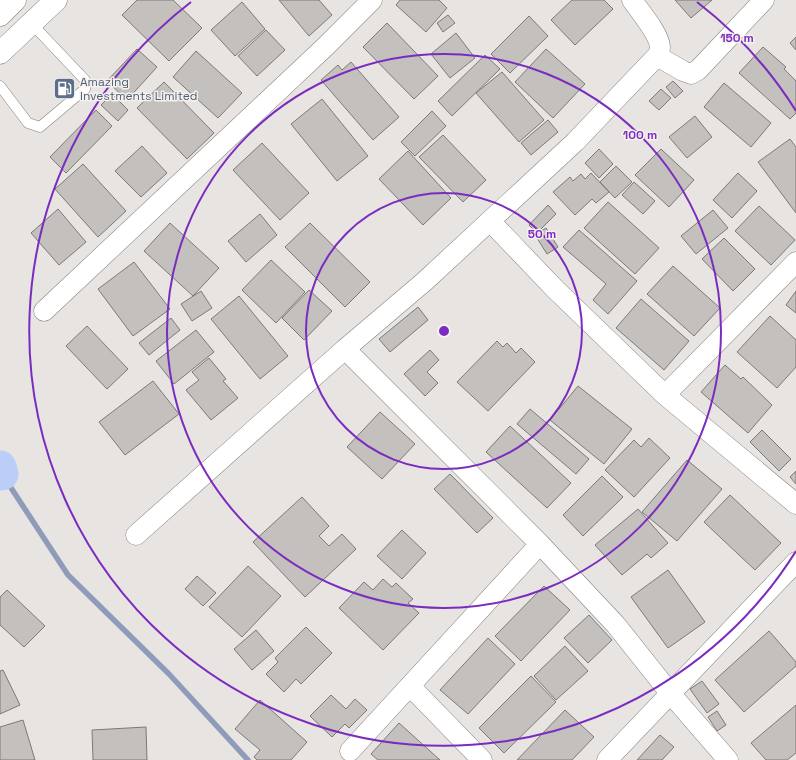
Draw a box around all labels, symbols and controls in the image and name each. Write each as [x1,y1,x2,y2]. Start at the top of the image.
text: 150 m [720,30,754,46]
place label: Amazing Investments Limited [80,74,198,104]
fuel station icon: Amazing Investments Limited [52,76,78,102]
text: 100 m [623,127,657,143]
text: 50 m [528,226,556,242]
centre of rings [437,324,451,338]

